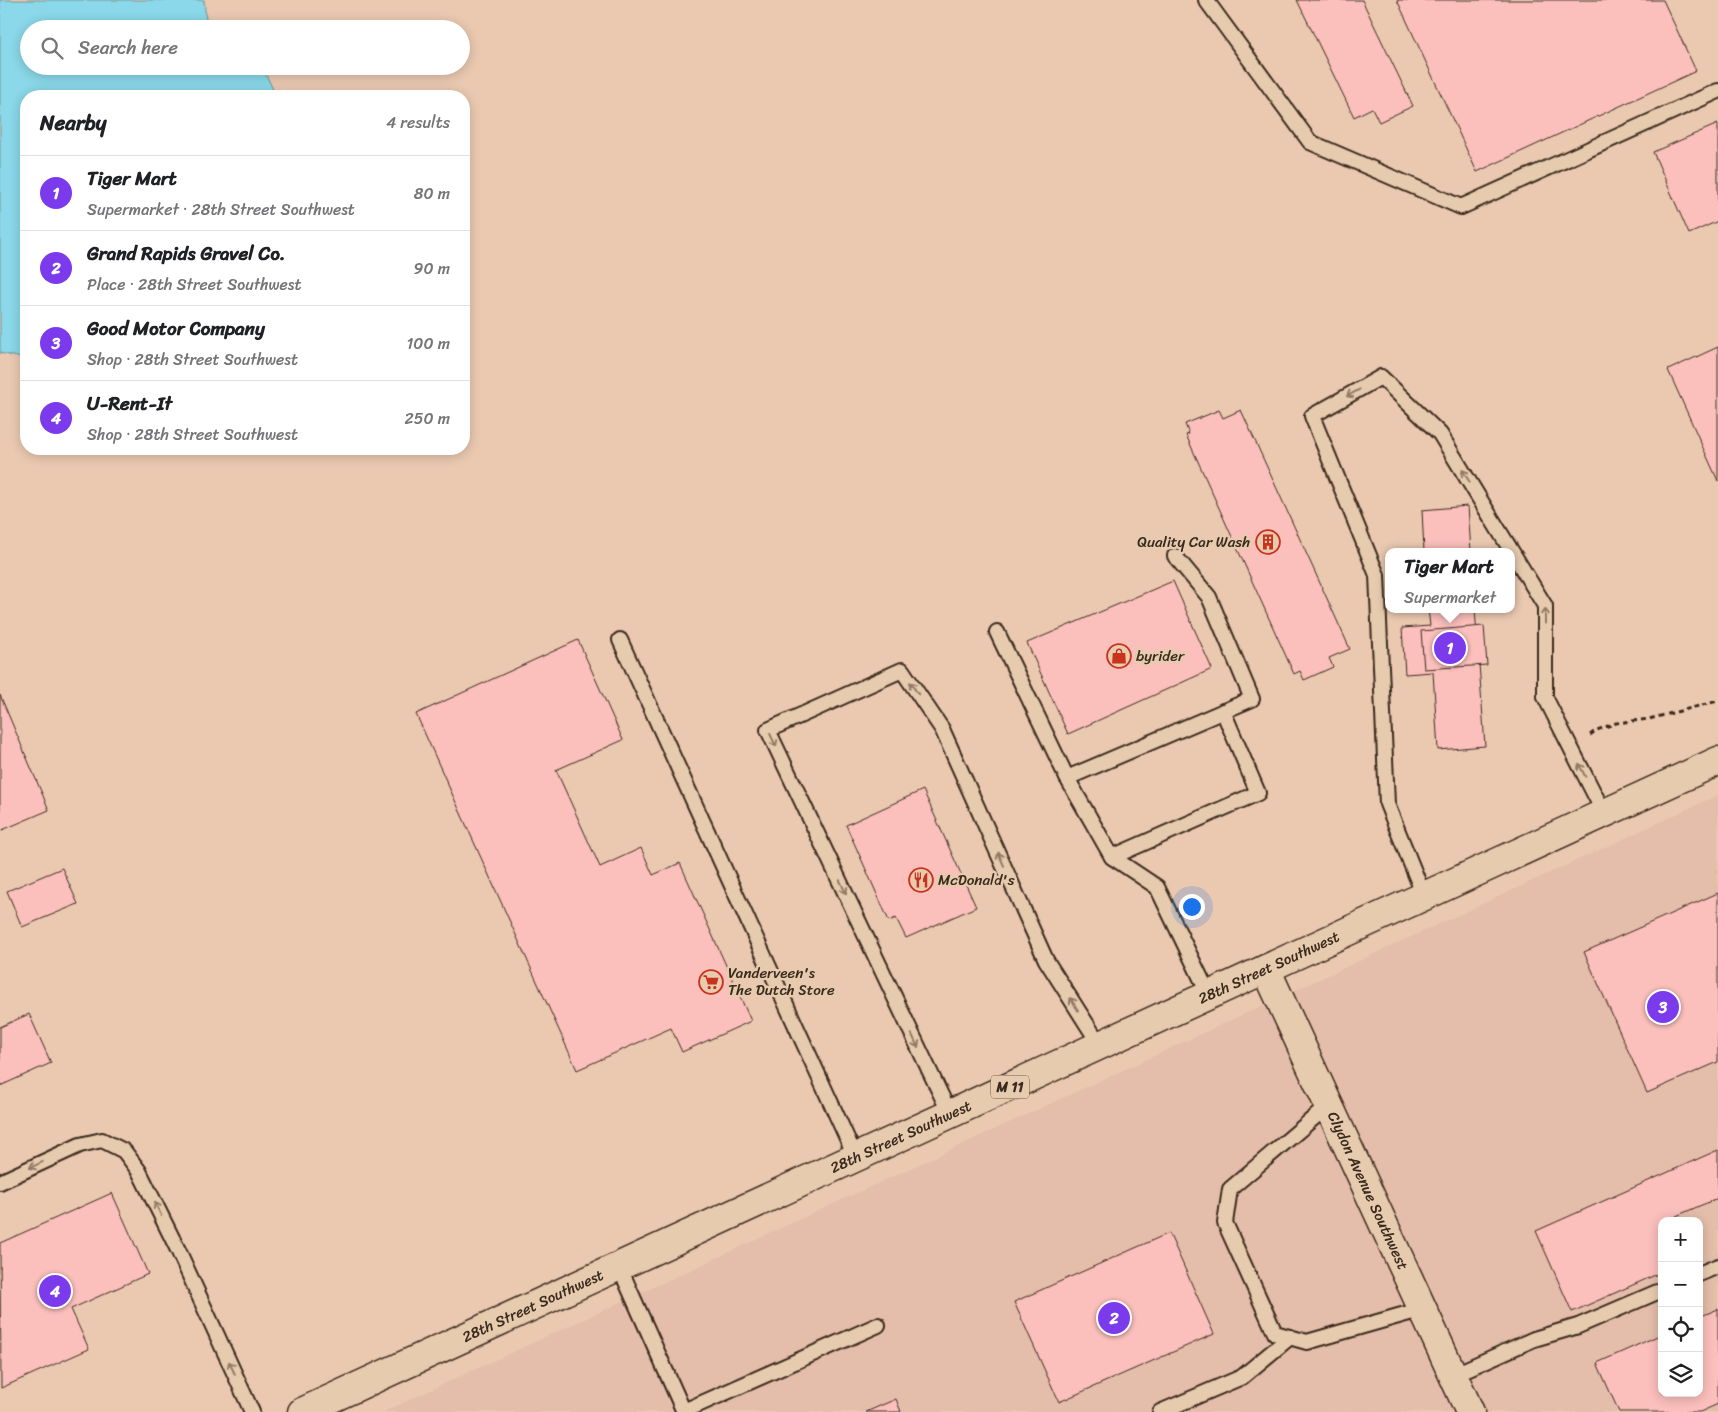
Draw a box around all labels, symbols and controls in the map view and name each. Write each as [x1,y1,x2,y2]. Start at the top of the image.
search box [20,20,470,75]
text: Search here [78,31,178,64]
icon: search [38,34,66,62]
text: Nearby [40,104,106,142]
text: 4 results [386,108,450,137]
text: Tiger Mart [87,162,177,195]
text: 1 [53,179,59,208]
text: 80 m [414,179,450,208]
text: Supermarket · 28th Street Southwest [87,195,355,224]
text: Grand Rapids Gravel Co. [87,237,286,270]
text: 2 [51,254,61,283]
text: 90 m [414,254,450,283]
text: Place · 28th Street Southwest [87,270,301,299]
text: Good Motor Company [87,312,265,345]
text: 3 [52,329,60,358]
text: 100 m [406,329,450,358]
text: Shop · 28th Street Southwest [87,345,298,374]
text: U-Rent-It [87,387,172,420]
one-way arrow [1346,389,1361,398]
text: 4 [51,404,61,433]
text: 250 m [404,404,450,433]
text: Shop · 28th Street Southwest [87,420,298,449]
one-way arrow [1460,469,1470,483]
place label: Quality Car Wash [1137,529,1250,555]
building icon: Quality Car Wash [1255,529,1281,555]
popup [1385,548,1515,613]
text: Tiger Mart [1404,550,1494,583]
text: Supermarket [1404,583,1496,612]
one-way arrow [1540,608,1550,624]
pin: 1 [1434,629,1466,667]
shop icon: byrider [1106,643,1132,669]
place label: byrider [1136,643,1185,669]
one-way arrow [909,682,919,696]
one-way arrow [768,732,778,747]
one-way arrow [1577,762,1587,777]
one-way arrow [996,852,1005,867]
restaurant icon: McDonald's [908,867,934,893]
place label: McDonald's [938,867,1015,893]
one-way arrow [838,879,848,894]
your location [1179,894,1205,920]
street label: 28th Street Southwest [1194,924,1344,1011]
place label: Vanderveen's The Dutch Store [728,960,835,1003]
supermarket icon: Vanderveen's The Dutch Store [698,969,724,995]
pin: 3 [1647,988,1679,1026]
one-way arrow [1069,998,1079,1012]
one-way arrow [911,1033,921,1048]
road number: M 11 [991,1076,1029,1098]
street label: 28th Street Southwest [826,1093,976,1181]
street label: Clydon Avenue Southwest [1320,1107,1416,1275]
one-way arrow [29,1161,44,1171]
one-way arrow [152,1202,162,1217]
map controls [1658,1217,1703,1397]
button: + [1658,1217,1703,1262]
street label: 28th Street Southwest [458,1262,608,1350]
button: − [1658,1262,1703,1307]
pin: 4 [39,1272,71,1310]
pin: 2 [1098,1299,1130,1337]
button: locate [1658,1307,1703,1352]
button: layers [1658,1352,1703,1397]
one-way arrow [227,1361,236,1376]

